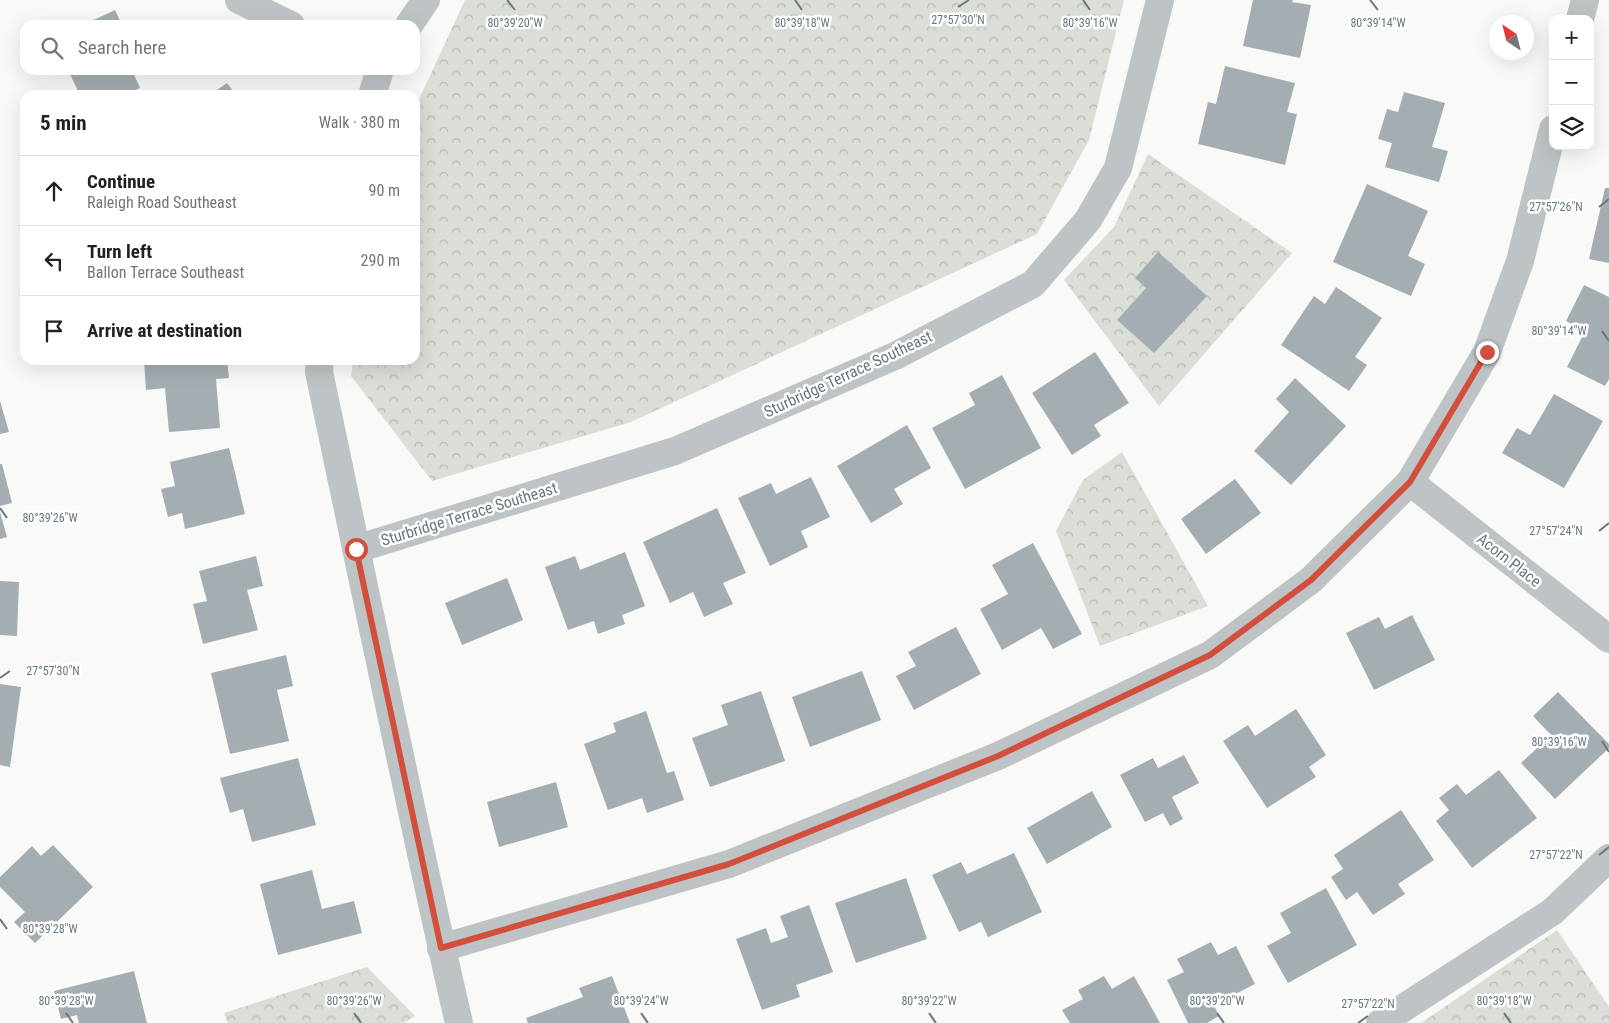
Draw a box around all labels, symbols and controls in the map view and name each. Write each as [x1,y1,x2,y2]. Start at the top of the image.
text: 27°57'30"N [931,13,985,27]
north arrow [1489,15,1534,60]
map controls [1549,15,1594,150]
button: + [1549,15,1594,60]
text: 80°39'20"W [487,16,543,30]
text: 80°39'18"W [774,16,830,30]
text: 80°39'16"W [1062,16,1118,30]
text: 80°39'14"W [1350,16,1406,30]
search box [20,20,420,75]
icon: search [38,34,66,62]
text: Search here [78,36,166,59]
button: − [1549,60,1594,105]
button: layers [1549,105,1594,150]
text: 5 min [40,111,87,135]
text: Walk · 380 m [319,113,400,132]
text: Continue [87,170,155,193]
icon: ahead [40,177,68,205]
text: 90 m [368,181,400,200]
text: Raleigh Road Southeast [87,193,237,212]
text: 27°57'26"N [1529,200,1583,214]
text: Turn left [87,240,152,263]
icon: left [40,247,68,275]
text: 290 m [361,251,400,270]
text: Ballon Terrace Southeast [87,263,244,282]
icon: arrive [40,317,68,345]
text: Arrive at destination [87,319,242,342]
text: 80°39'14"W [1531,324,1587,338]
street label: Sturbridge Terrace Southeast [761,327,935,421]
route end [1476,341,1499,364]
street label: Sturbridge Terrace Southeast [379,478,560,550]
text: 80°39'26"W [22,511,78,525]
text: 27°57'24"N [1529,524,1583,538]
street label: Acorn Place [1473,529,1545,591]
route start [345,538,368,561]
text: 27°57'30"N [26,664,80,678]
text: 80°39'16"W [1531,735,1587,749]
text: 27°57'22"N [1529,848,1583,862]
text: 80°39'28"W [22,922,78,936]
text: 80°39'28"W [38,994,94,1008]
text: 80°39'26"W [326,994,382,1008]
text: 80°39'24"W [613,994,669,1008]
text: 80°39'22"W [901,994,957,1008]
text: 80°39'20"W [1189,994,1245,1008]
text: 80°39'18"W [1476,994,1532,1008]
text: 27°57'22"N [1341,997,1395,1011]

